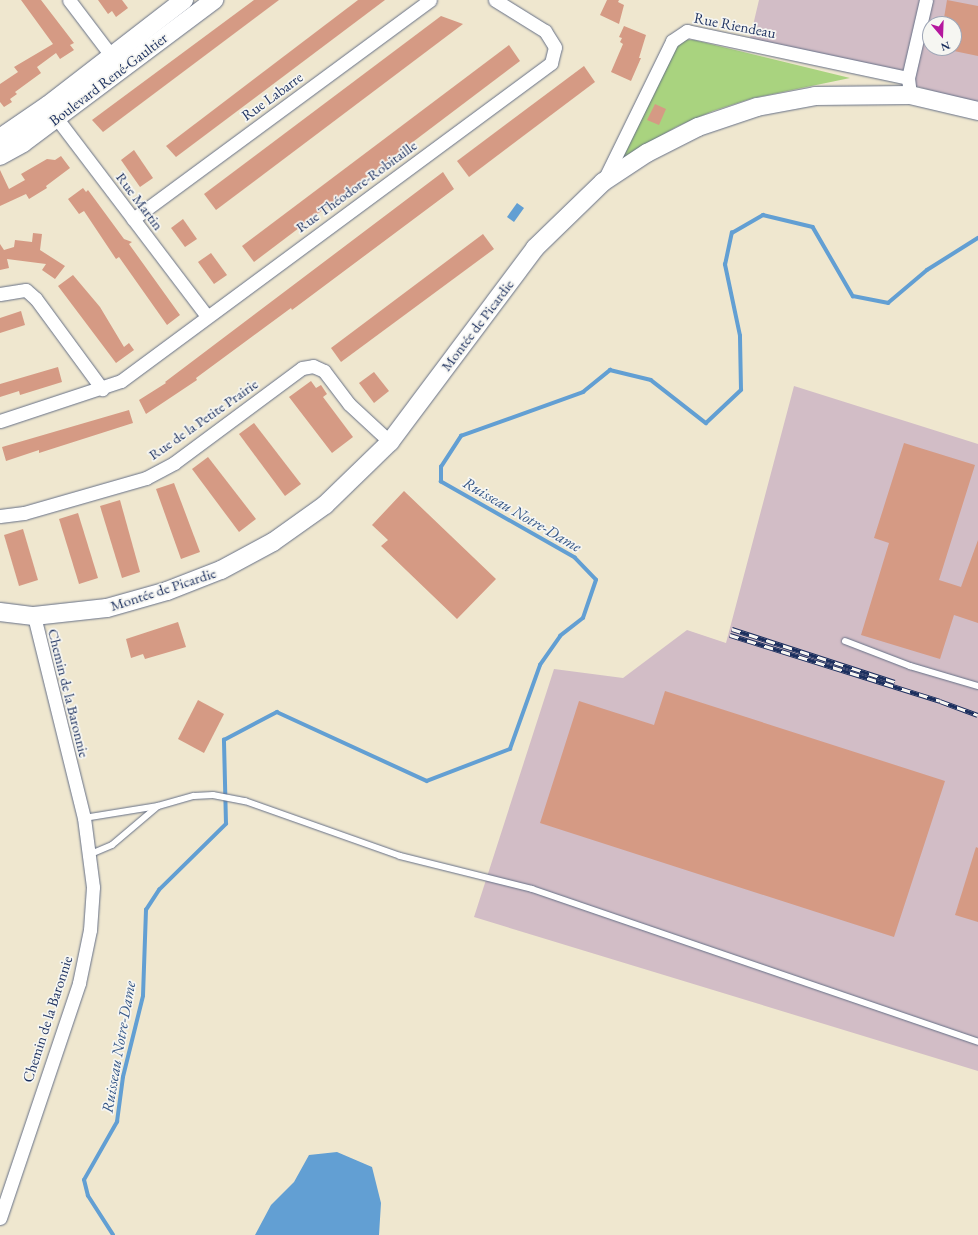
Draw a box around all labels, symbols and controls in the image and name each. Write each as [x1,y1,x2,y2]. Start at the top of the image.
street label: Rue Riendeau [693,8,777,42]
north arrow [922,16,962,56]
street label: Boulevard René-Gaultier [45,29,171,129]
text: N [939,38,952,54]
street label: Rue Labarre [238,68,306,124]
street label: Rue Théodore-Robitaille [292,136,420,236]
street label: Rue Martin [112,168,168,234]
street label: Montée de Picardie [437,276,517,374]
street label: Rue de la Petite Prairie [145,375,261,463]
water label: Ruisseau Notre-Dame [459,473,585,557]
street label: Montée de Picardie [108,563,218,615]
street label: Chemin de la Baronnie [44,627,94,759]
street label: Chemin de la Baronnie [18,953,76,1085]
water label: Ruisseau Notre-Dame [98,980,140,1114]

